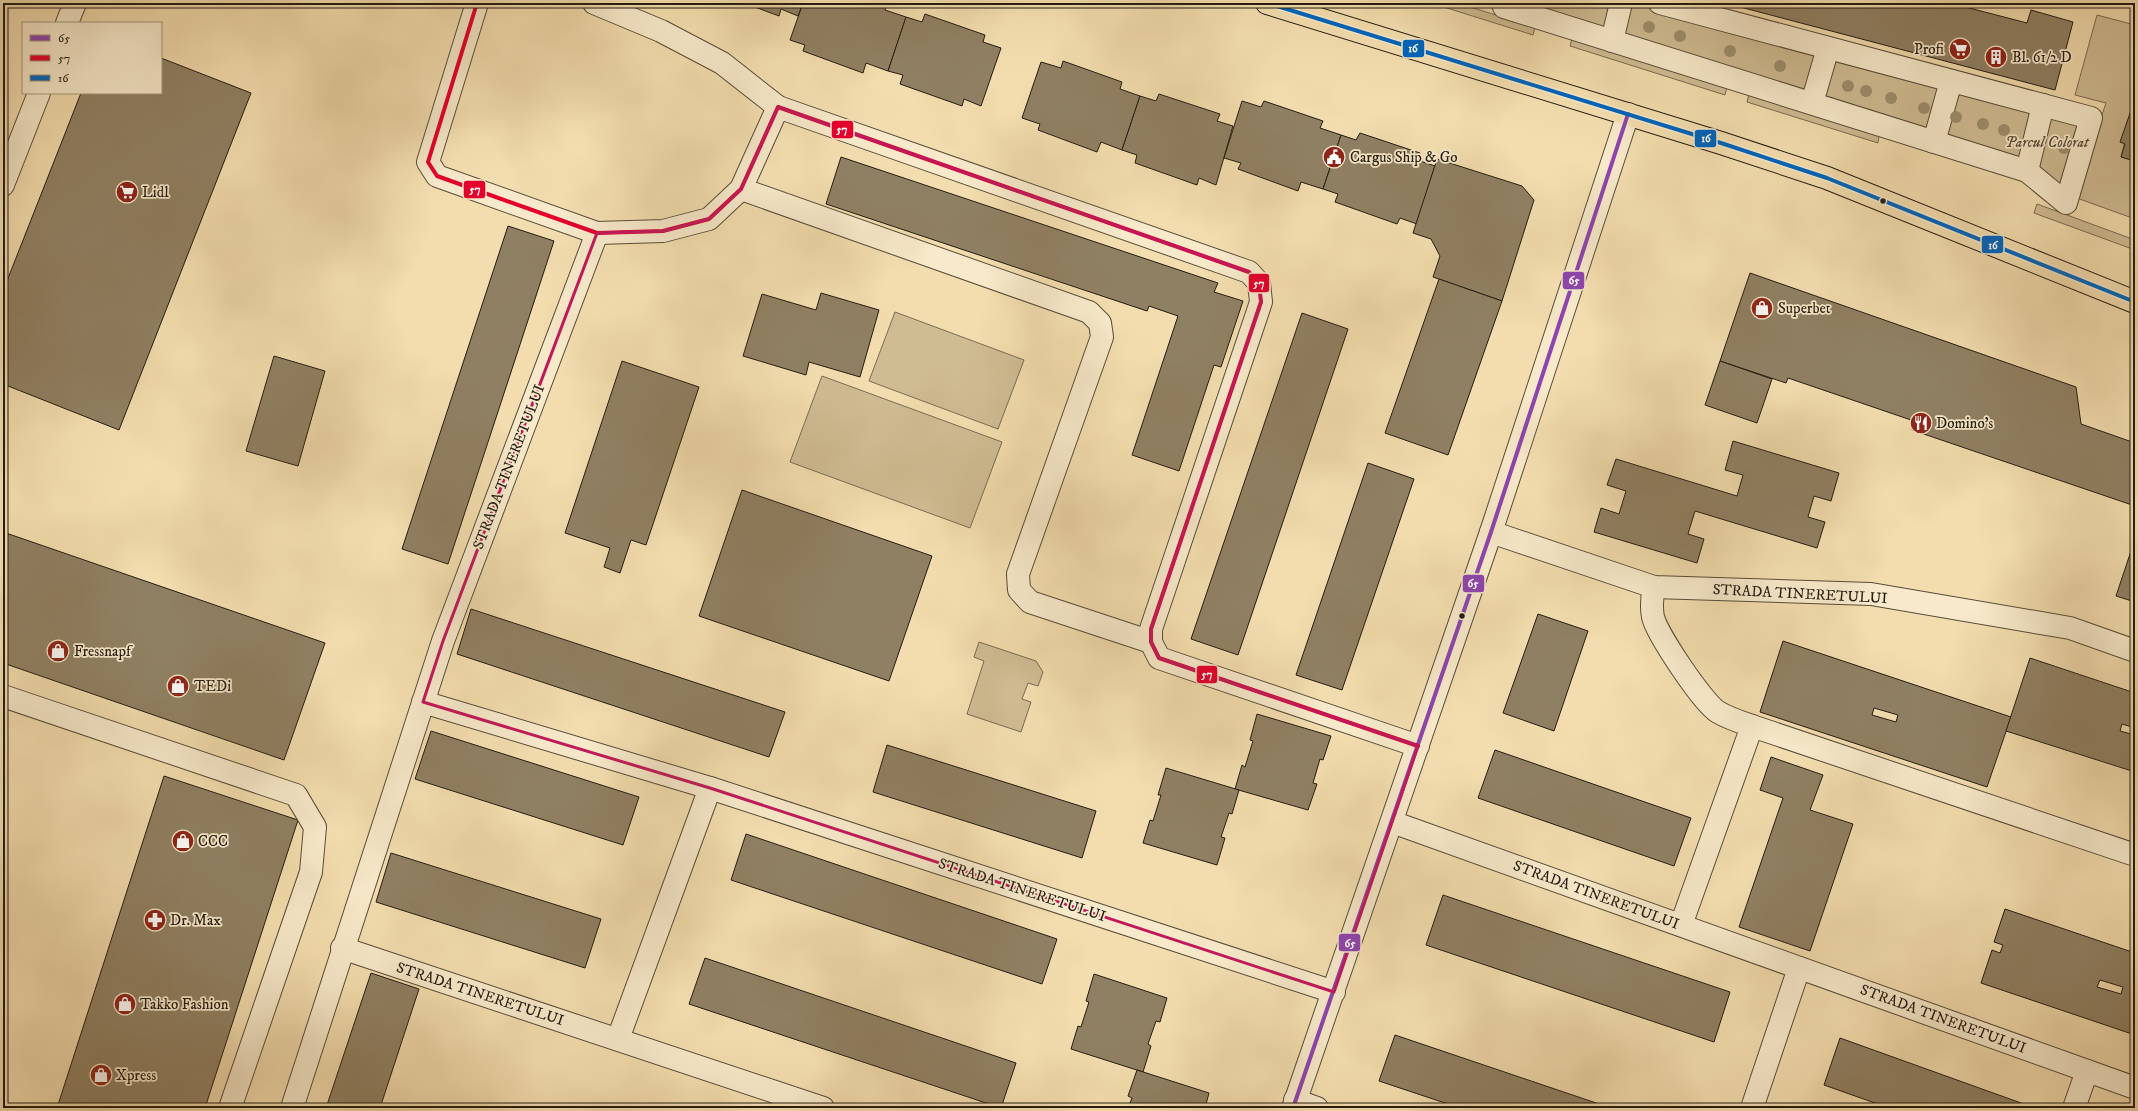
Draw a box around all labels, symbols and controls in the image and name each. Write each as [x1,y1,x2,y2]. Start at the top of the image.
legend [22,22,162,94]
text: 65 [58,31,70,46]
supermarket icon: Profi [1947,36,1973,62]
line badge: 16 [1402,39,1425,58]
place label: Profi [1914,40,1945,59]
text: 16 [1408,42,1419,56]
building icon: Bl. 61/2 D [1983,44,2009,70]
place label: Bl. 61/2 D [2012,48,2072,67]
text: 57 [58,51,70,66]
text: 16 [58,71,69,86]
line badge: 57 [831,120,854,139]
text: 57 [835,123,848,137]
line badge: 16 [1694,129,1717,148]
text: 16 [1701,132,1712,146]
park label: Parcul Colorat [2005,133,2090,152]
public building icon: Cargus Ship & Go [1321,144,1347,170]
place label: Cargus Ship & Go [1350,148,1458,167]
supermarket icon: Lidl [114,179,140,205]
line badge: 57 [463,180,486,199]
place label: Lidl [142,183,169,202]
text: 57 [468,183,481,197]
unlabelled marker [1878,196,1888,206]
line badge: 16 [1981,235,2004,254]
text: 16 [1988,239,1999,253]
line badge: 65 [1562,271,1585,290]
line badge: 57 [1248,273,1270,293]
text: 65 [1568,274,1580,288]
text: 57 [1252,277,1265,291]
shop icon: Superbet [1749,295,1775,321]
place label: Superbet [1778,299,1831,318]
street label: STRADA TINERETULUI [469,382,549,552]
restaurant icon: Domino's [1908,410,1934,436]
place label: Domino's [1936,414,1993,433]
line badge: 65 [1462,574,1485,593]
text: 65 [1467,577,1479,591]
street label: STRADA TINERETULUI [1712,580,1888,608]
unlabelled marker [1457,611,1467,621]
shop icon: Fressnapf [45,638,71,664]
place label: Fressnapf [74,642,133,661]
line badge: 57 [1196,665,1218,684]
text: 57 [1200,668,1213,682]
shop icon: TEDi [165,673,191,699]
place label: TEDi [194,677,231,696]
shop icon: CCC [170,828,196,854]
place label: CCC [198,832,228,851]
street label: STRADA TINERETULUI [936,854,1108,926]
street label: STRADA TINERETULUI [1511,856,1681,934]
pharmacy icon: Dr. Max [142,907,168,933]
place label: Dr. Max [170,911,221,930]
line badge: 65 [1338,933,1361,952]
text: 65 [1344,937,1356,951]
street label: STRADA TINERETULUI [394,958,566,1030]
street label: STRADA TINERETULUI [1858,980,2028,1058]
shop icon: Takko Fashion [112,991,138,1017]
place label: Takko Fashion [140,995,229,1014]
shop icon: Xpress [88,1062,114,1088]
place label: Xpress [116,1066,156,1085]

